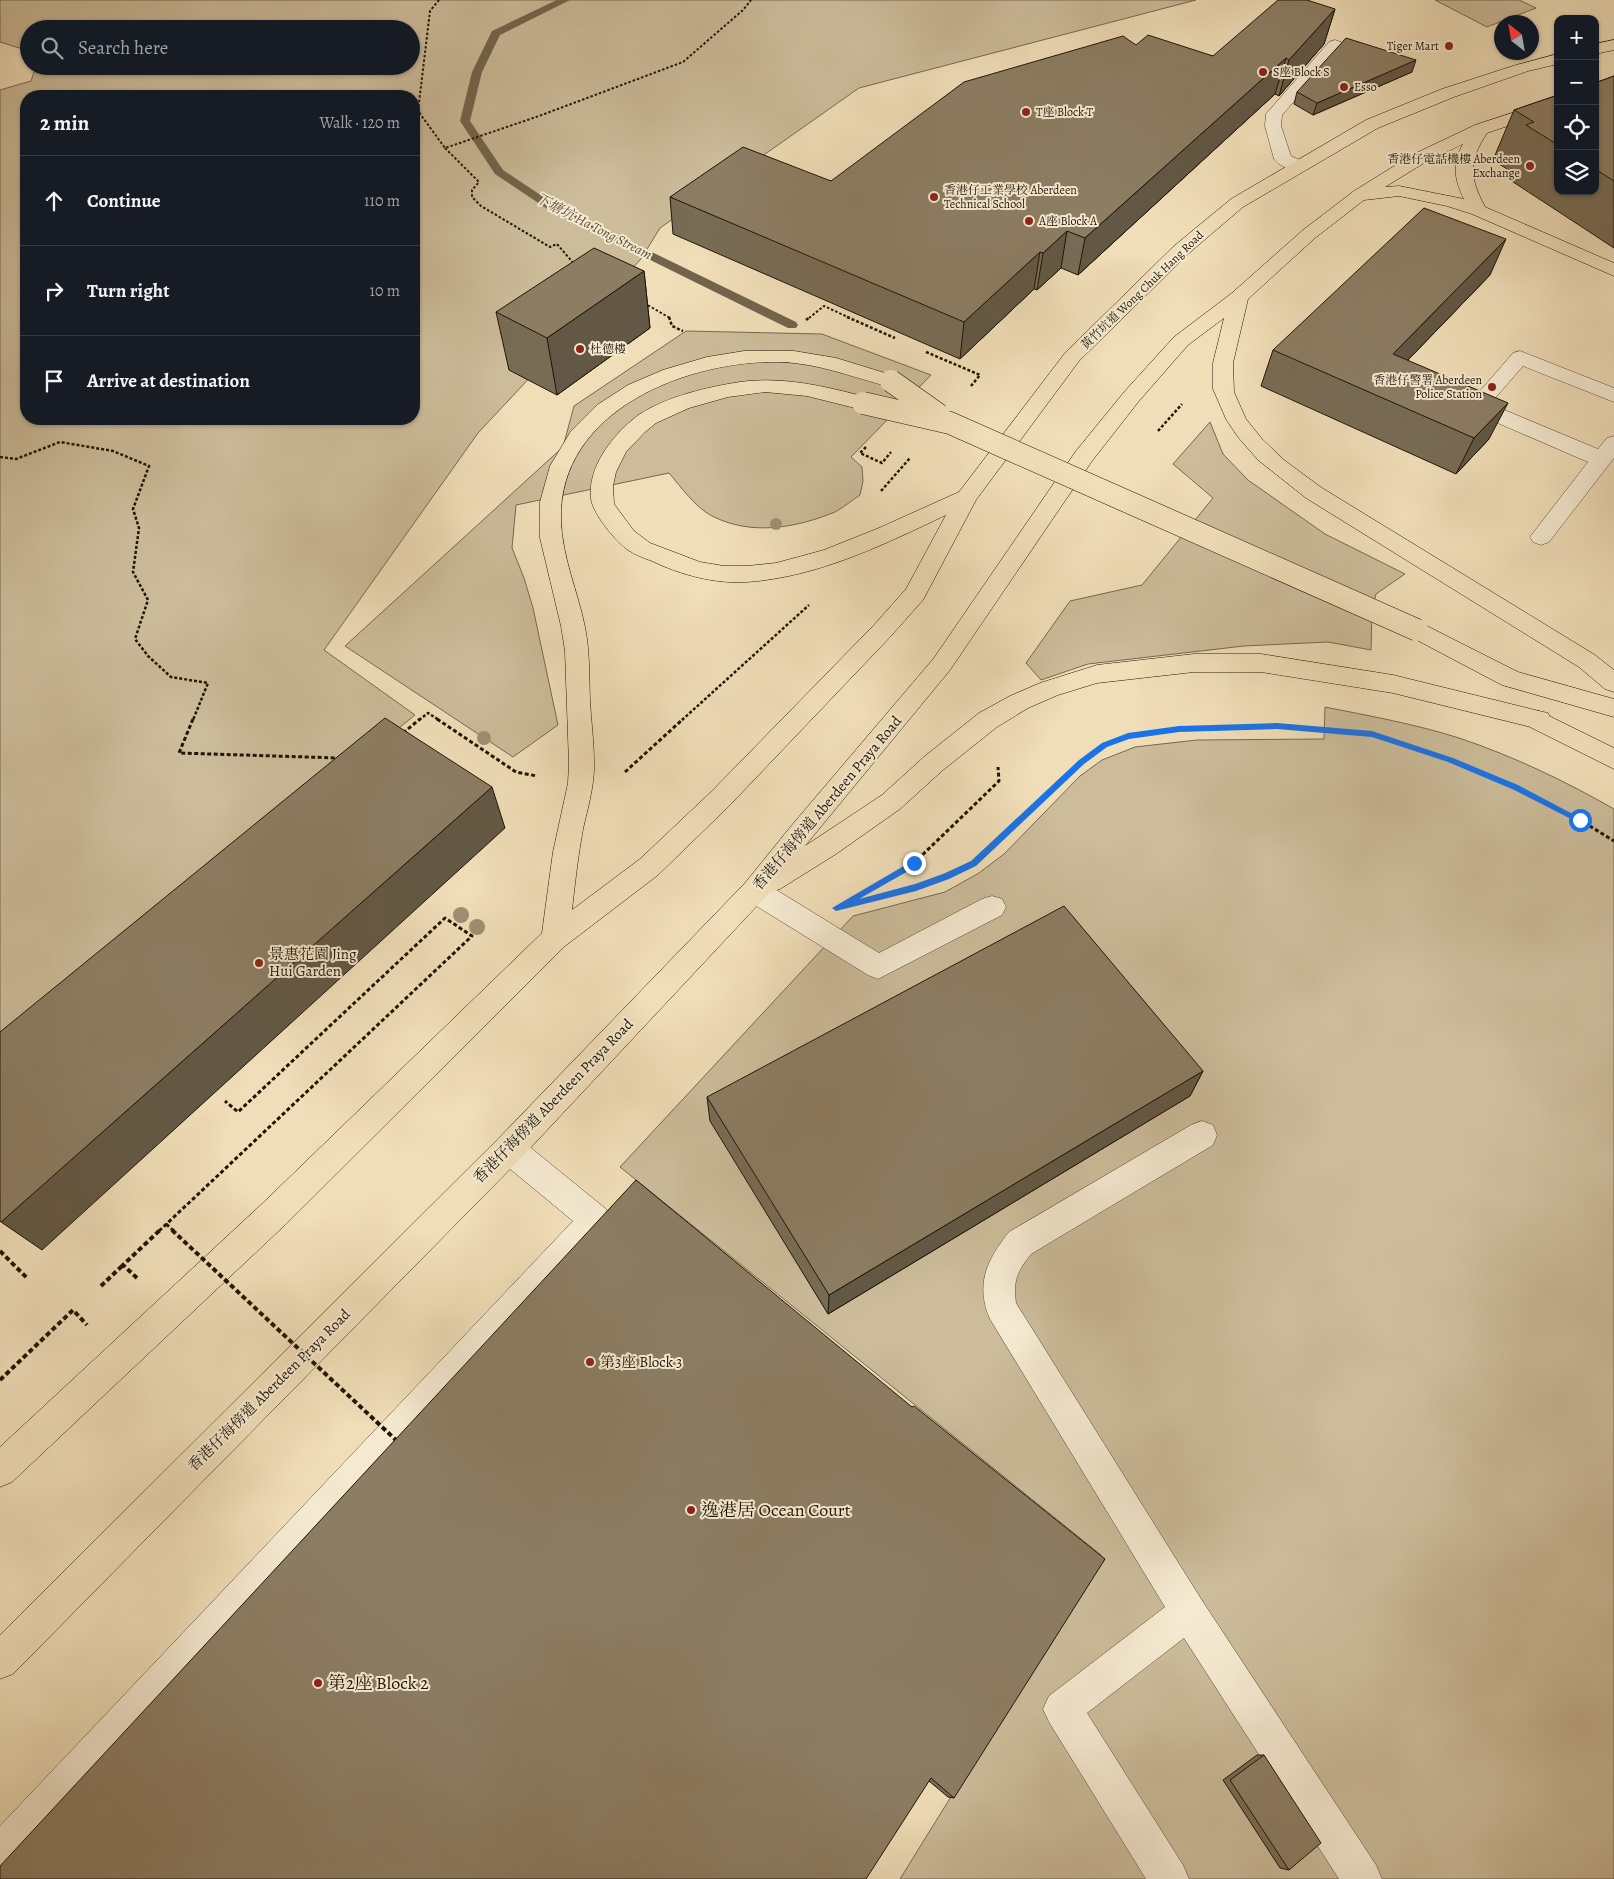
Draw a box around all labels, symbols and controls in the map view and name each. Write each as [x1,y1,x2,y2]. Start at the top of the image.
north arrow [1494,15,1539,60]
map controls [1554,15,1599,195]
button: + [1554,15,1599,60]
search box [20,20,420,75]
icon: search [38,34,66,62]
text: Search here [78,35,168,61]
place label: Tiger Mart [1387,38,1439,54]
marker: Tiger Mart [1443,40,1455,52]
button: − [1554,60,1599,105]
place label: S座 Block S [1273,64,1330,80]
marker: S座 Block S [1257,66,1269,78]
place label: Esso [1354,79,1377,95]
marker: Esso [1338,81,1350,93]
place label: T座 Block T [1036,104,1093,120]
button: locate [1554,105,1599,150]
marker: T座 Block T [1020,106,1032,118]
text: 2 min [40,109,89,137]
text: Walk · 120 m [319,112,400,134]
button: layers [1554,150,1599,195]
place label: 香港仔電話機樓 Aberdeen Exchange [1387,151,1520,181]
marker: 香港仔電話機樓 Aberdeen Exchange [1524,160,1536,172]
place label: 香港仔工業學校 Aberdeen Technical School [944,182,1077,212]
icon: ahead [40,187,68,215]
text: Continue [87,188,161,214]
water label: 下塘坑 Ha Tong Stream [532,189,655,264]
text: 110 m [364,190,400,212]
marker: 香港仔工業學校 Aberdeen Technical School [928,191,940,203]
place label: A座 Block A [1038,213,1098,229]
marker: A座 Block A [1023,215,1035,227]
street label: 黃竹坑道 Wong Chuk Hang Road [1077,227,1207,353]
icon: right [40,277,68,305]
text: Turn right [87,278,169,304]
text: 10 m [370,280,400,302]
place label: 杜德樓 [590,341,626,357]
marker: 杜德樓 [574,343,586,355]
icon: arrive [40,367,68,395]
text: Arrive at destination [87,368,250,394]
place label: 香港仔警署 Aberdeen Police Station [1373,372,1482,402]
marker: 香港仔警署 Aberdeen Police Station [1486,381,1498,393]
street label: 香港仔海傍道 Aberdeen Praya Road [748,711,907,895]
route start [1569,809,1592,832]
route end [903,852,926,875]
place label: 景惠花園 Jing Hui Garden [269,944,357,981]
marker: 景惠花園 Jing Hui Garden [253,957,265,969]
street label: 香港仔海傍道 Aberdeen Praya Road [469,1013,638,1188]
street label: 香港仔海傍道 Aberdeen Praya Road [183,1304,355,1476]
place label: 第3座 Block 3 [600,1352,682,1372]
marker: 第3座 Block 3 [584,1356,596,1368]
place label: 逸港居 Ocean Court [701,1498,851,1522]
marker: 逸港居 Ocean Court [685,1504,697,1516]
place label: 第2座 Block 2 [328,1671,429,1695]
marker: 第2座 Block 2 [312,1677,324,1689]

